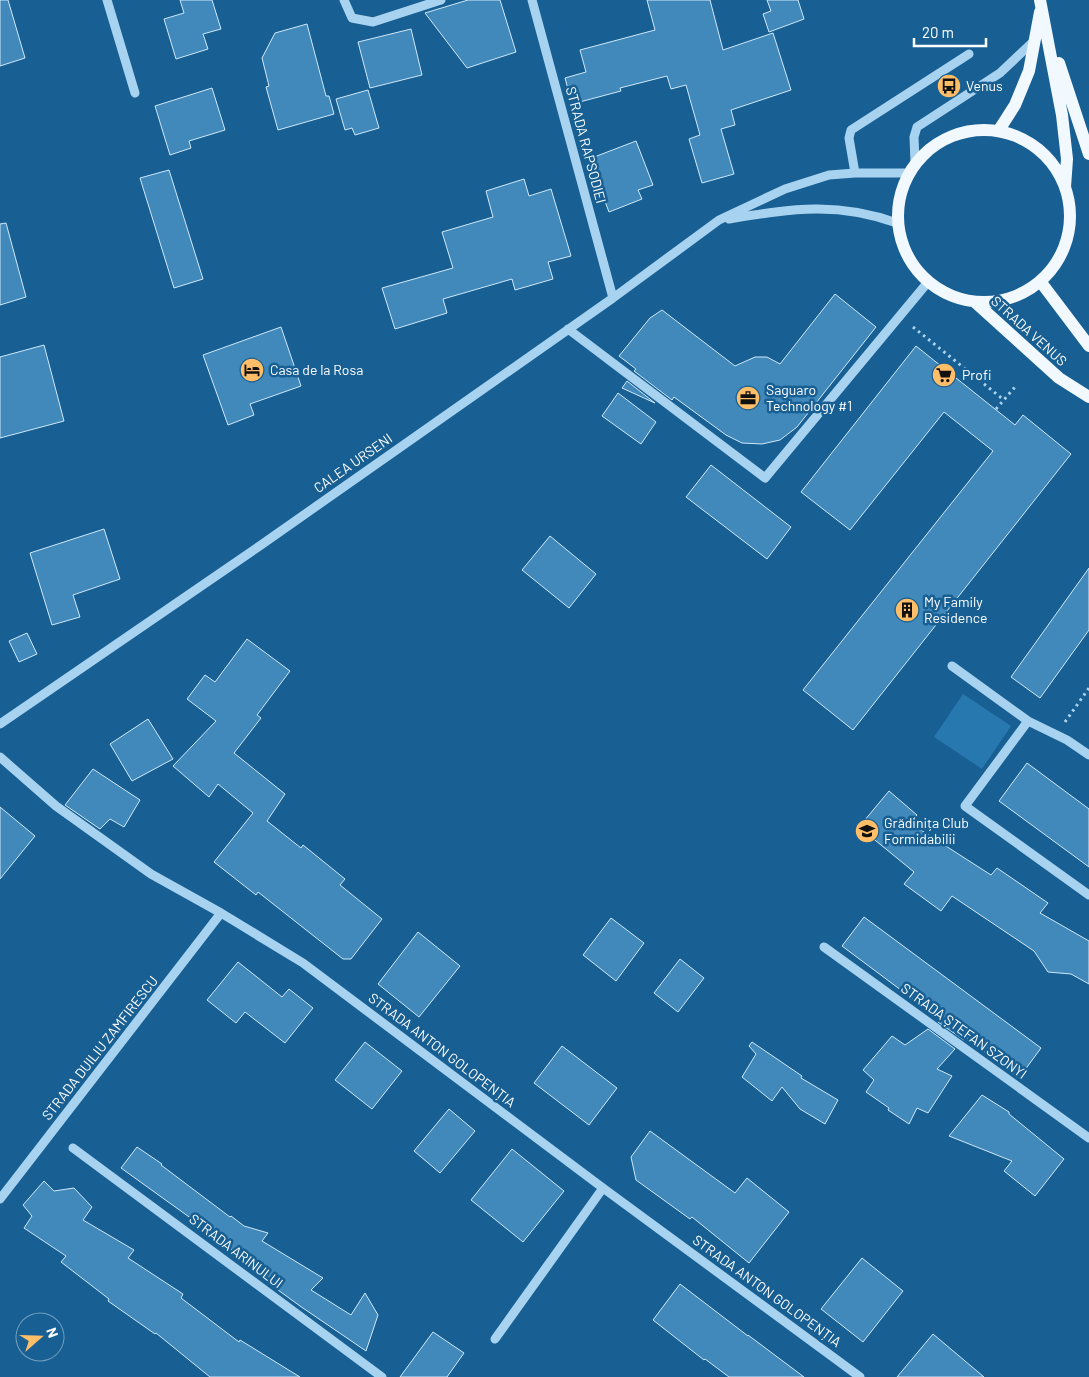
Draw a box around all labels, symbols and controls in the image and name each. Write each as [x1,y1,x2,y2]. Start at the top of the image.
scale bar [914,15,986,47]
text: 20 m [922,23,954,41]
bus stop icon: Venus [936,73,962,99]
place label: Venus [966,77,1003,94]
street label: STRADA RAPSODIEI [563,85,610,205]
street label: STRADA VENUS [988,292,1071,369]
hotel icon: Casa de la Rosa [239,357,265,383]
place label: Casa de la Rosa [270,361,363,378]
supermarket icon: Profi [931,362,957,388]
place label: Profi [962,366,992,383]
place label: Saguaro Technology #1 [766,381,852,414]
office icon: Saguaro Technology #1 [735,385,761,411]
street label: CALEA URSENI [310,429,395,496]
place label: My Family Residence [924,593,987,626]
building icon: My Family Residence [894,597,920,623]
place label: Grădinița Club Formidabilii [884,814,969,847]
school or university icon: Grădinița Club Formidabilii [854,818,880,844]
street label: STRADA DUILIU ZAMFIRESCU [38,972,161,1123]
street label: STRADA ȘTEFAN SZONYI [898,979,1030,1082]
street label: STRADA ANTON GOLOPENȚIA [366,989,519,1111]
street label: STRADA ARINULUI [186,1210,287,1291]
street label: STRADA ANTON GOLOPENȚIA [690,1231,845,1351]
north arrow [15,1312,65,1362]
text: N [43,1325,62,1340]

